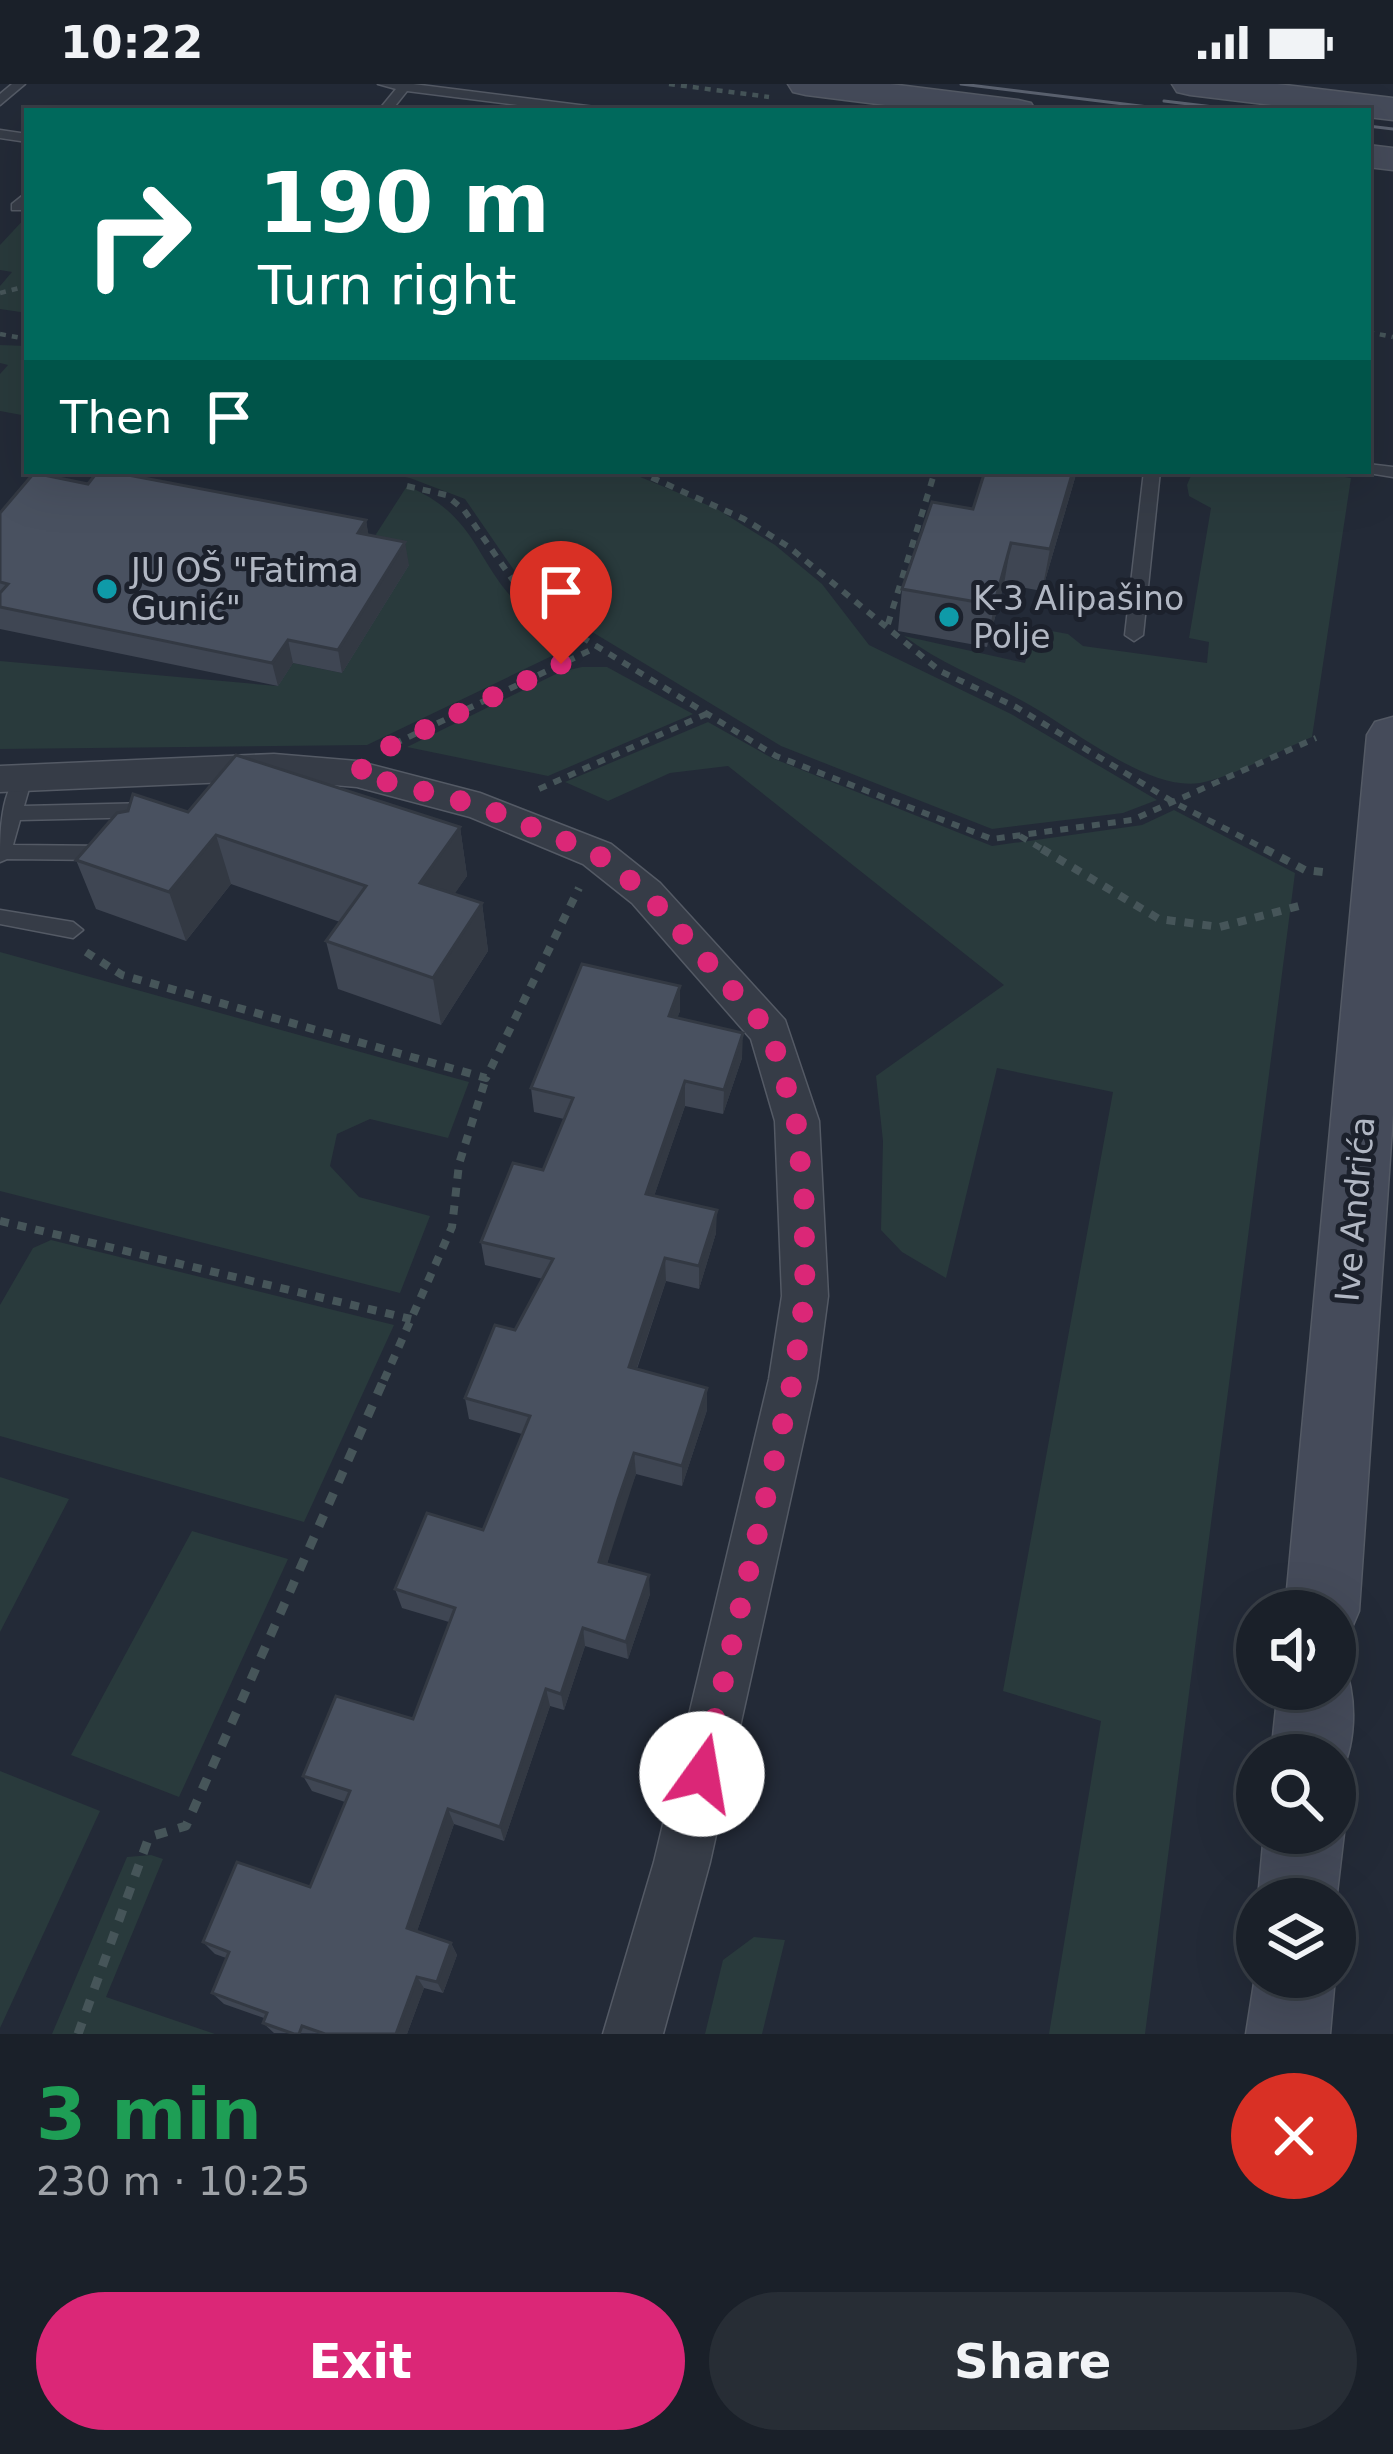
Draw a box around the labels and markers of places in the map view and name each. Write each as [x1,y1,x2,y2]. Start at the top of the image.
pin [510,541,612,664]
place label: JU OŠ "Fatima Gunić" [129,550,359,628]
marker: JU OŠ "Fatima Gunić" [94,576,120,602]
place label: K-3 Alipašino Polje [973,579,1184,656]
marker: K-3 Alipašino Polje [936,604,962,630]

